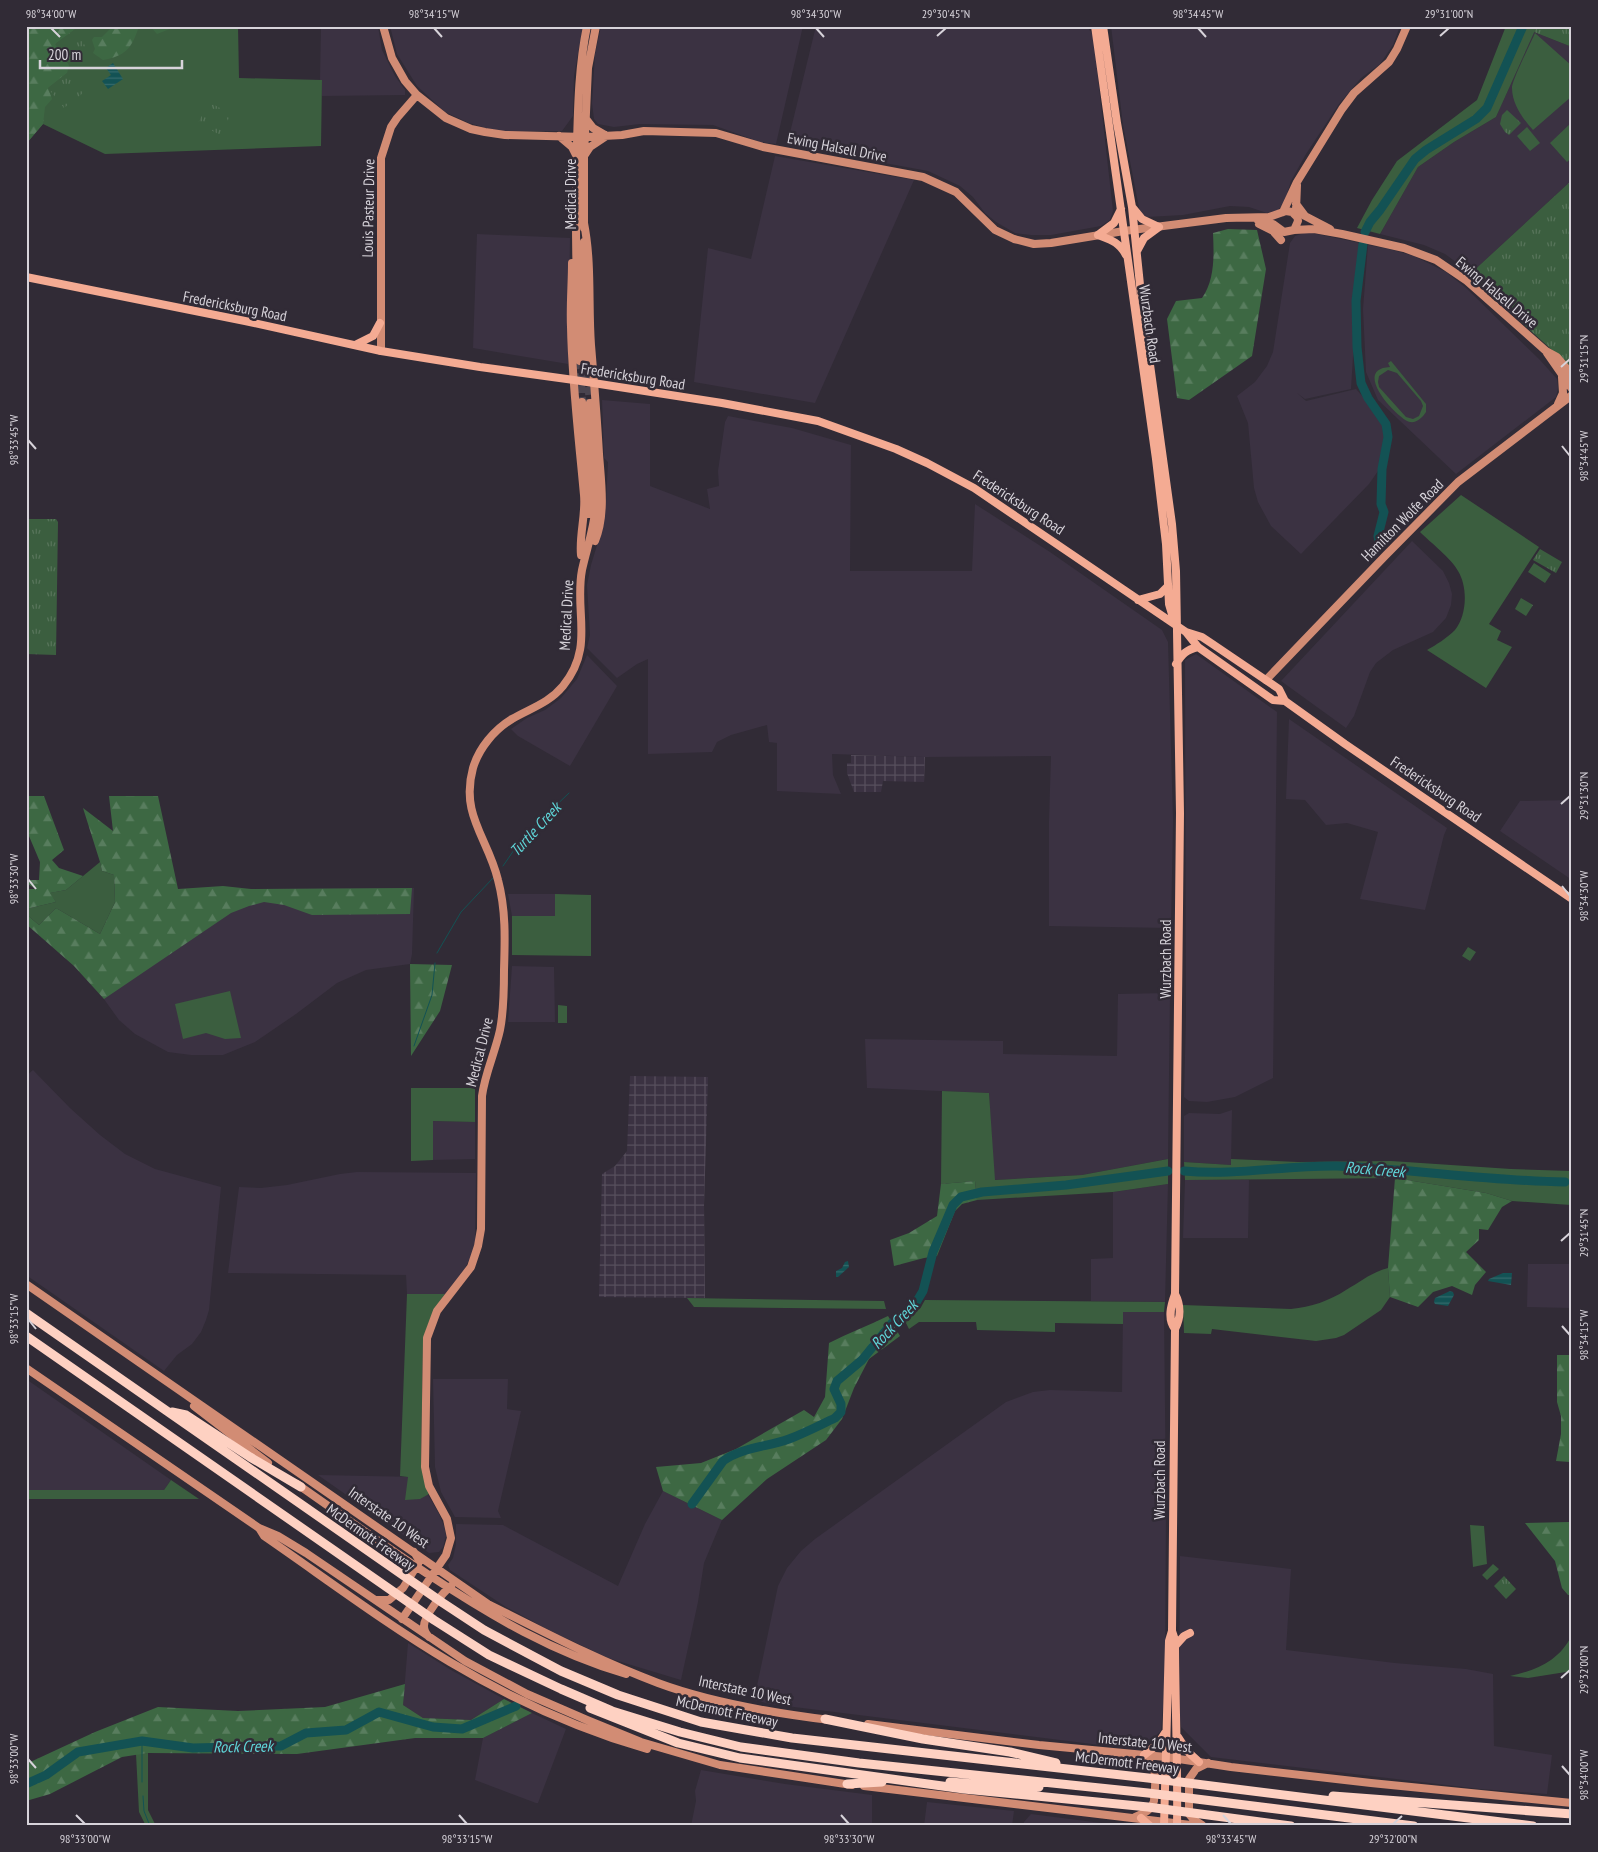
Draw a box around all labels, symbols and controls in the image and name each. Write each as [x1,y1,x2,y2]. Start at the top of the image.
text: 98°34'00"W [26,6,76,21]
text: 98°34'15"W [409,6,459,21]
text: 98°34'30"W [791,6,841,21]
text: 29°30'45"N [922,6,970,21]
text: 98°34'45"W [1173,6,1223,21]
text: 29°31'00"N [1425,6,1473,21]
scale bar [40,38,182,70]
text: 200 m [48,45,81,64]
street label: Ewing Halsell Drive [786,128,888,166]
street label: Louis Pasteur Drive [358,158,378,258]
street label: Medical Drive [561,159,580,229]
street label: Ewing Halsell Drive [1452,252,1542,332]
street label: Wurzbach Road [1135,284,1165,364]
street label: Fredericksburg Road [182,287,288,325]
text: 29°31'15"N [1576,335,1591,383]
street label: Fredericksburg Road [580,358,686,394]
text: 98°33'45"W [6,415,21,465]
text: 98°34'45"W [1576,431,1591,481]
street label: Fredericksburg Road [970,465,1068,539]
street label: Hamilton Wolfe Road [1357,475,1447,565]
street label: Medical Drive [555,579,577,651]
street label: Fredericksburg Road [1387,752,1485,826]
text: 29°31'30"N [1576,772,1591,820]
water label: Turtle Creek [505,797,566,860]
text: 98°33'30"W [6,854,21,904]
text: 98°34'30"W [1576,871,1591,921]
street label: Wurzbach Road [1156,920,1175,998]
street label: Medical Drive [461,1015,497,1089]
water label: Rock Creek [1344,1156,1407,1182]
text: 29°31'45"N [1576,1209,1591,1257]
text: 98°33'15"W [6,1294,21,1344]
water label: Rock Creek [866,1294,923,1353]
text: 98°34'15"W [1576,1310,1591,1360]
street label: Wurzbach Road [1150,1441,1169,1519]
street label: Interstate 10 West [345,1482,433,1552]
street label: McDermott Freeway [323,1499,419,1575]
text: 29°32'00"N [1576,1646,1591,1694]
street label: Interstate 10 West [697,1671,793,1709]
street label: McDermott Freeway [674,1691,780,1731]
street label: Interstate 10 West [1097,1728,1193,1756]
text: 98°33'00"W [6,1734,21,1784]
water label: Rock Creek [213,1735,275,1757]
street label: McDermott Freeway [1074,1746,1180,1778]
text: 98°34'00"W [1576,1750,1591,1800]
text: 98°33'00"W [60,1831,110,1846]
text: 98°33'15"W [442,1831,492,1846]
text: 98°33'30"W [824,1831,874,1846]
text: 98°33'45"W [1206,1831,1256,1846]
text: 29°32'00"N [1369,1831,1417,1846]

